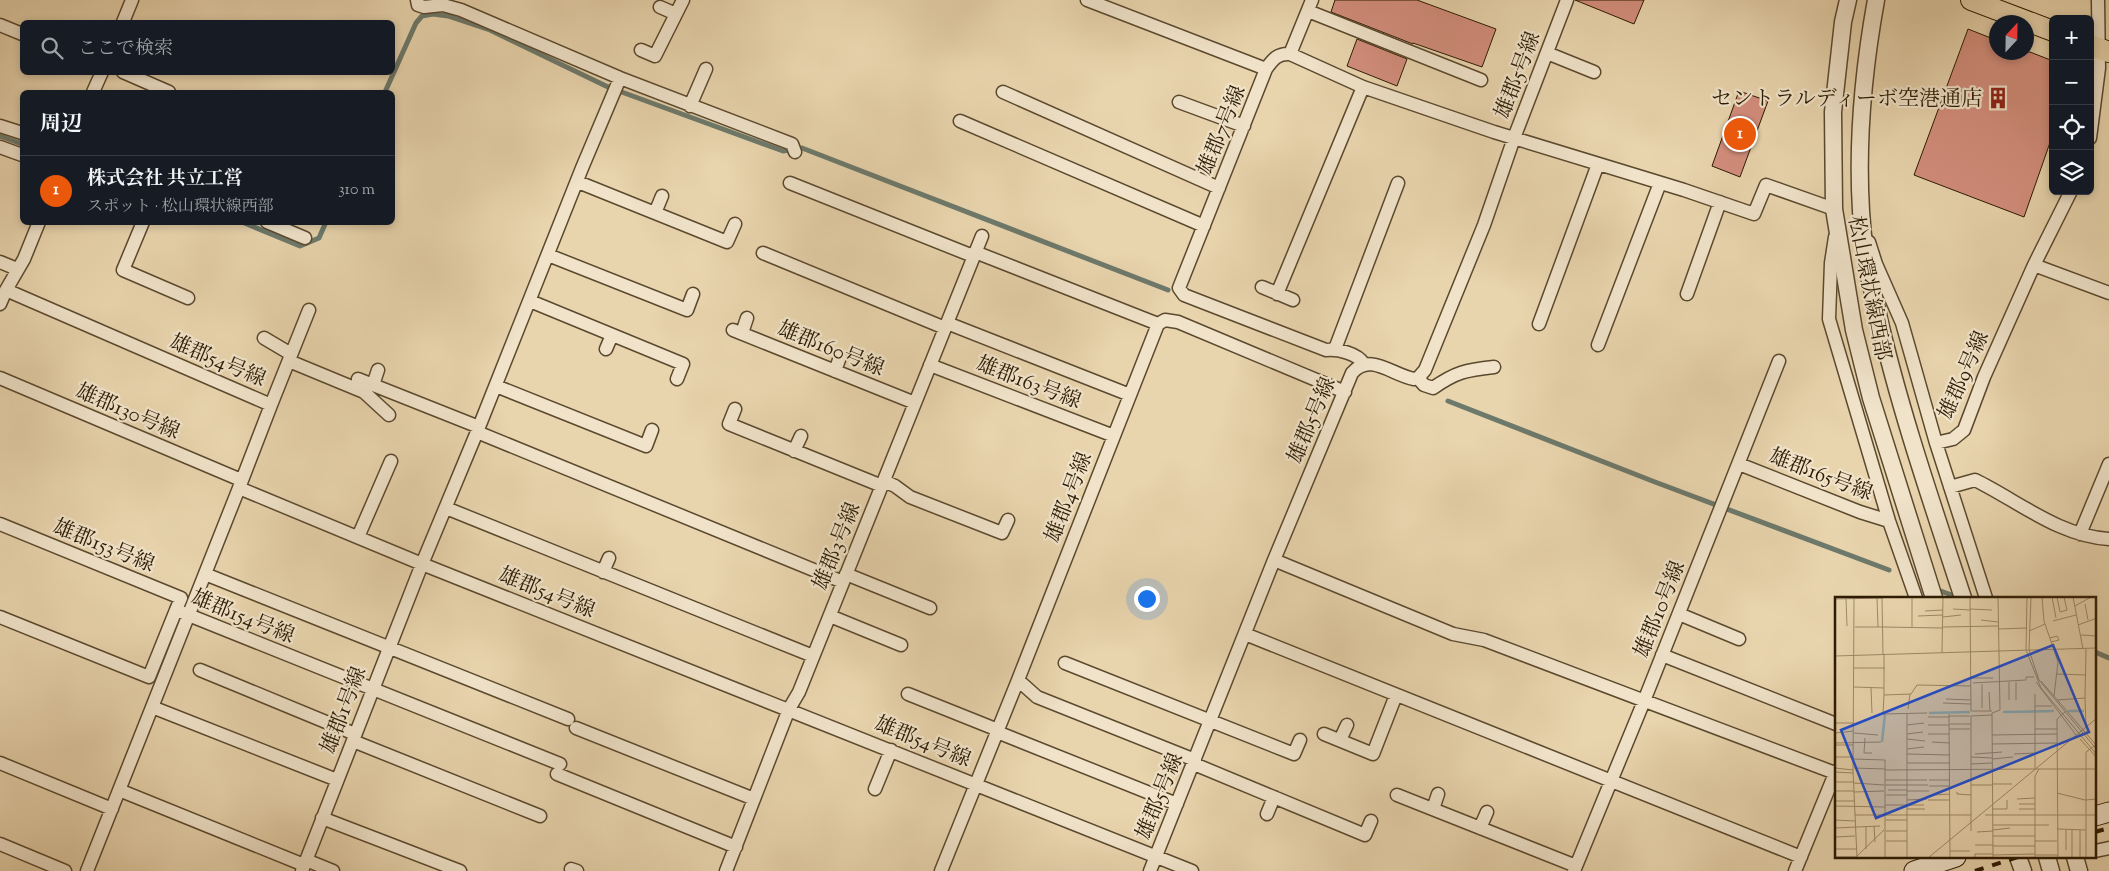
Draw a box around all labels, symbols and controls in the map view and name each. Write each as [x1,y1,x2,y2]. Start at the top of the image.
north arrow [1989,15,2034,60]
map controls [2049,15,2094,195]
button: + [2049,15,2094,60]
search box [20,20,395,75]
street label: 雄郡5号線 [1489,28,1549,124]
icon: search [38,34,66,62]
text: ここで検索 [78,36,173,63]
button: − [2049,60,2094,105]
street label: 雄郡7号線 [1191,81,1254,180]
place label: セントラルディーボ空港通店 [1711,85,1982,115]
building icon: セントラルディーボ空港通店 [1985,85,2011,111]
button: locate [2049,105,2094,150]
text: 周辺 [40,110,82,140]
pin: 1 [1724,115,1756,153]
button: layers [2049,150,2094,195]
text: 株式会社 共立工営 [87,166,243,193]
text: 1 [53,179,59,202]
text: 310 m [338,179,375,202]
text: スポット · 松山環状線西部 [87,196,274,219]
street label: 松山環状線西部 [1839,213,1897,363]
street label: 雄郡160号線 [772,315,888,385]
street label: 雄郡9号線 [1932,327,1998,425]
street label: 雄郡54号線 [165,328,270,396]
street label: 雄郡163号線 [972,350,1085,418]
street label: 雄郡5号線 [1281,373,1344,469]
street label: 雄郡130号線 [70,377,184,448]
street label: 雄郡165号線 [1764,442,1876,509]
street label: 雄郡4号線 [1039,448,1101,547]
street label: 雄郡3号線 [807,498,869,595]
street label: 雄郡153号線 [48,513,158,581]
street label: 雄郡10号線 [1628,557,1694,663]
street label: 雄郡54号線 [493,561,599,627]
street label: 雄郡154号線 [186,584,298,652]
your location [1134,586,1160,612]
inset map [1835,597,2096,858]
street label: 雄郡1号線 [315,663,375,759]
street label: 雄郡54号線 [869,710,975,776]
street label: 雄郡5号線 [1130,749,1192,845]

